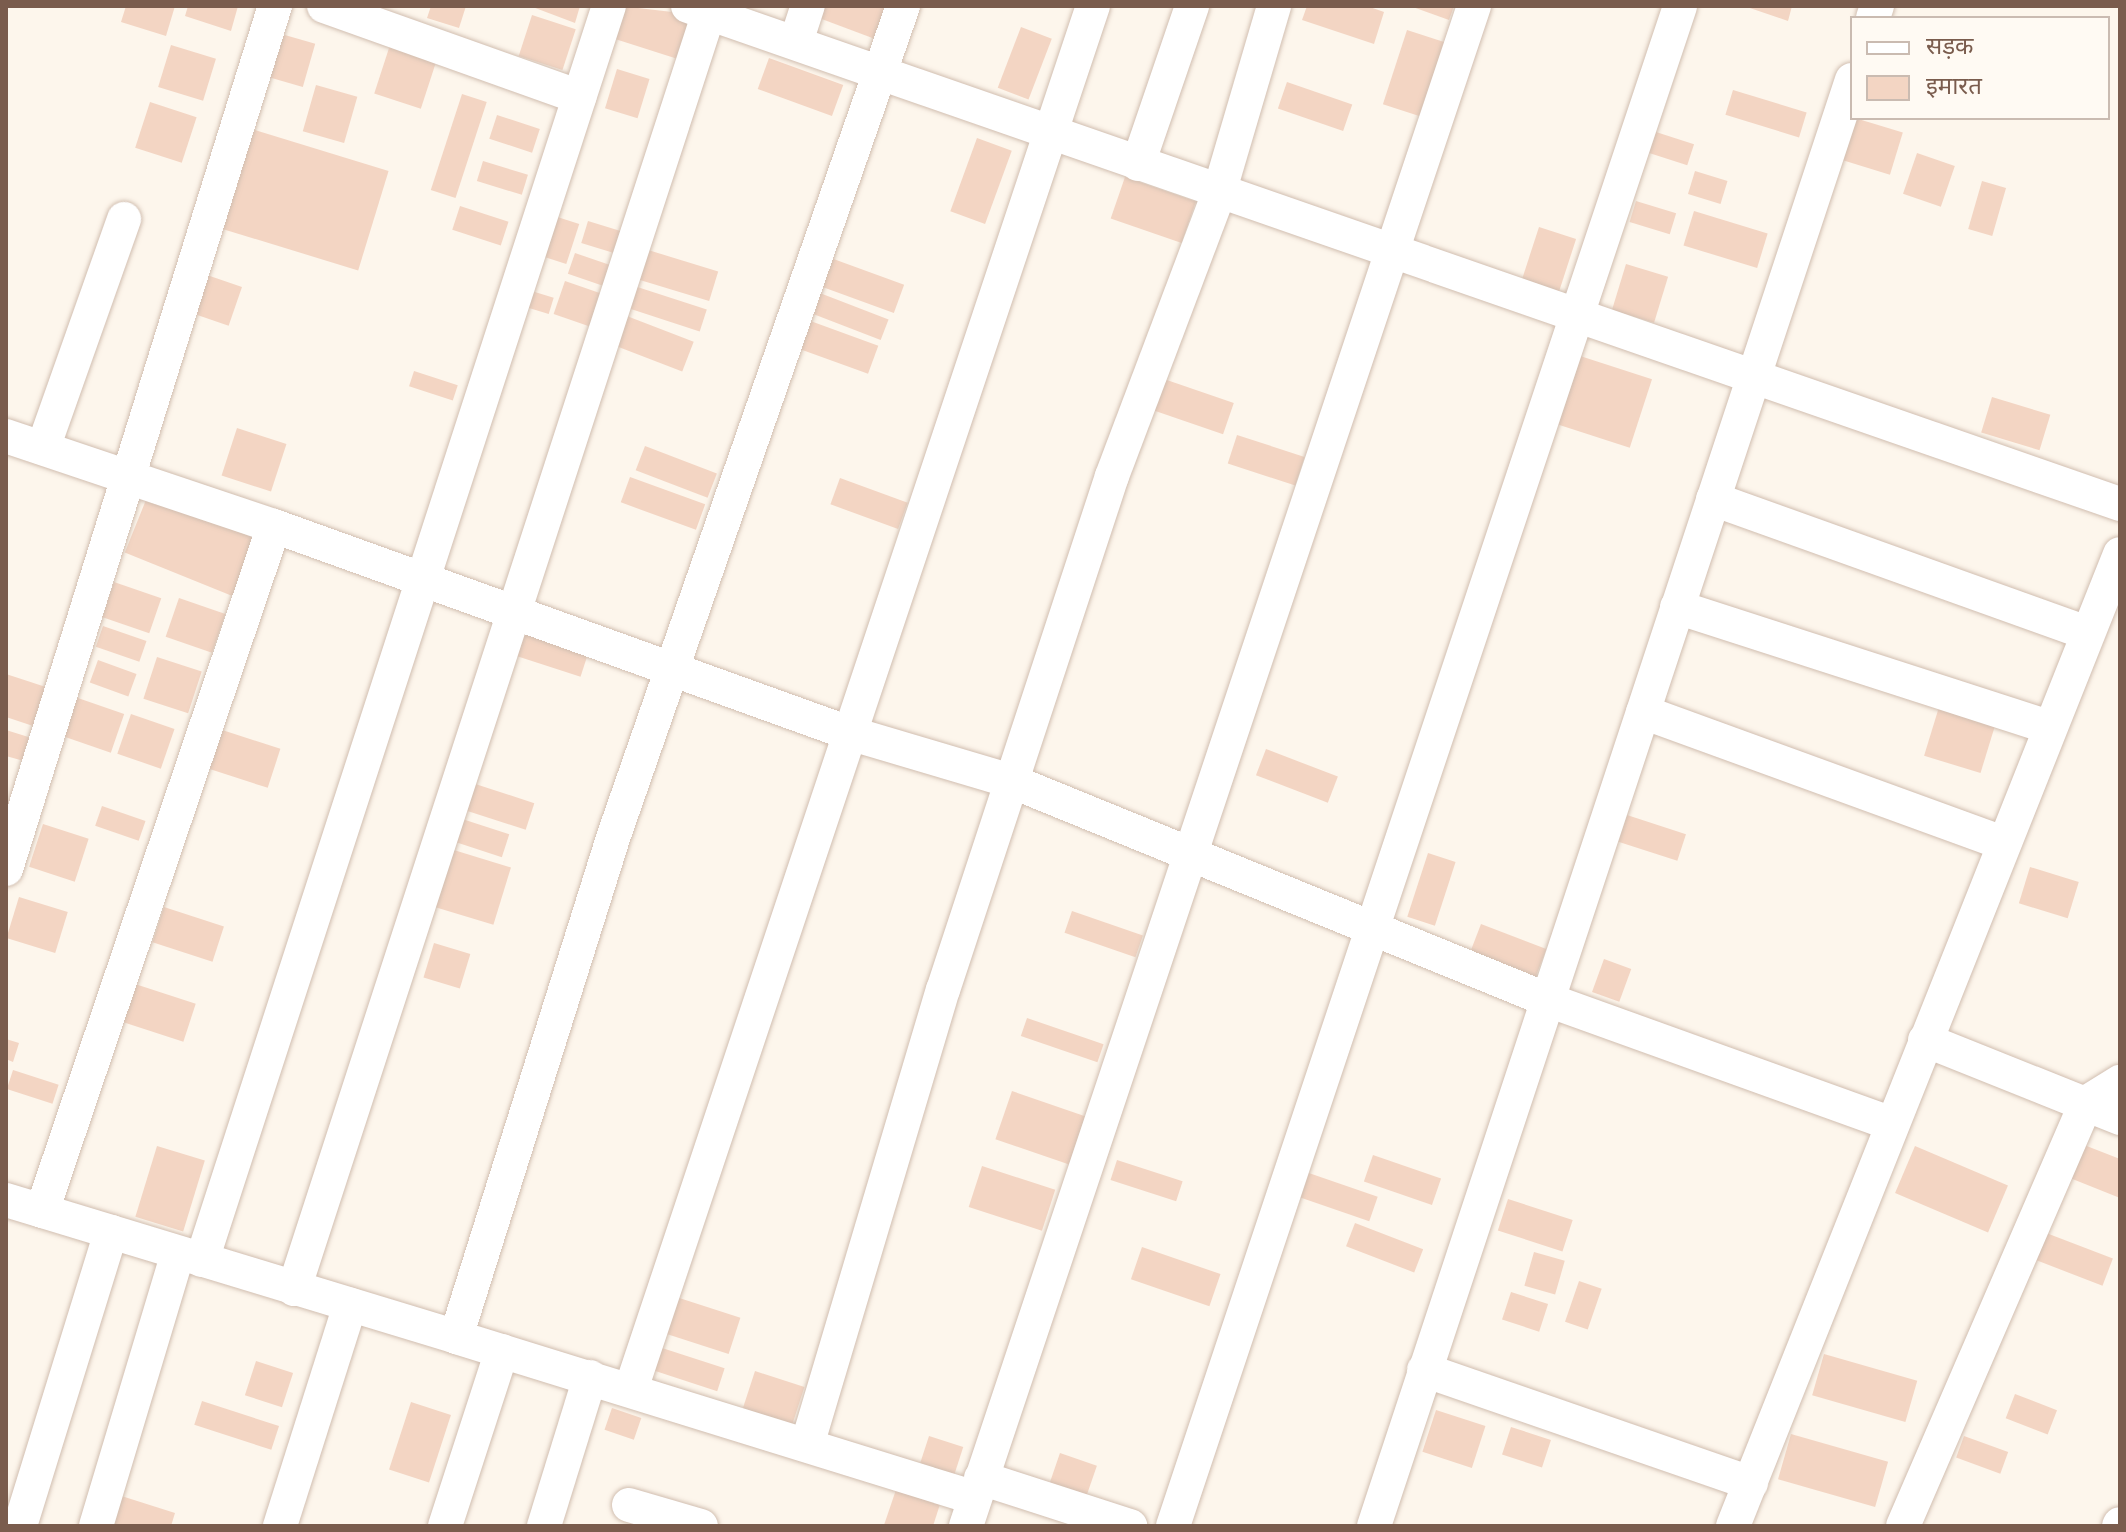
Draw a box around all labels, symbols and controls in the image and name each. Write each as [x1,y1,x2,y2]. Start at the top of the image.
legend [1850,16,2110,120]
text: सड़क [1926,32,1974,59]
text: इमारत [1926,72,1982,99]

